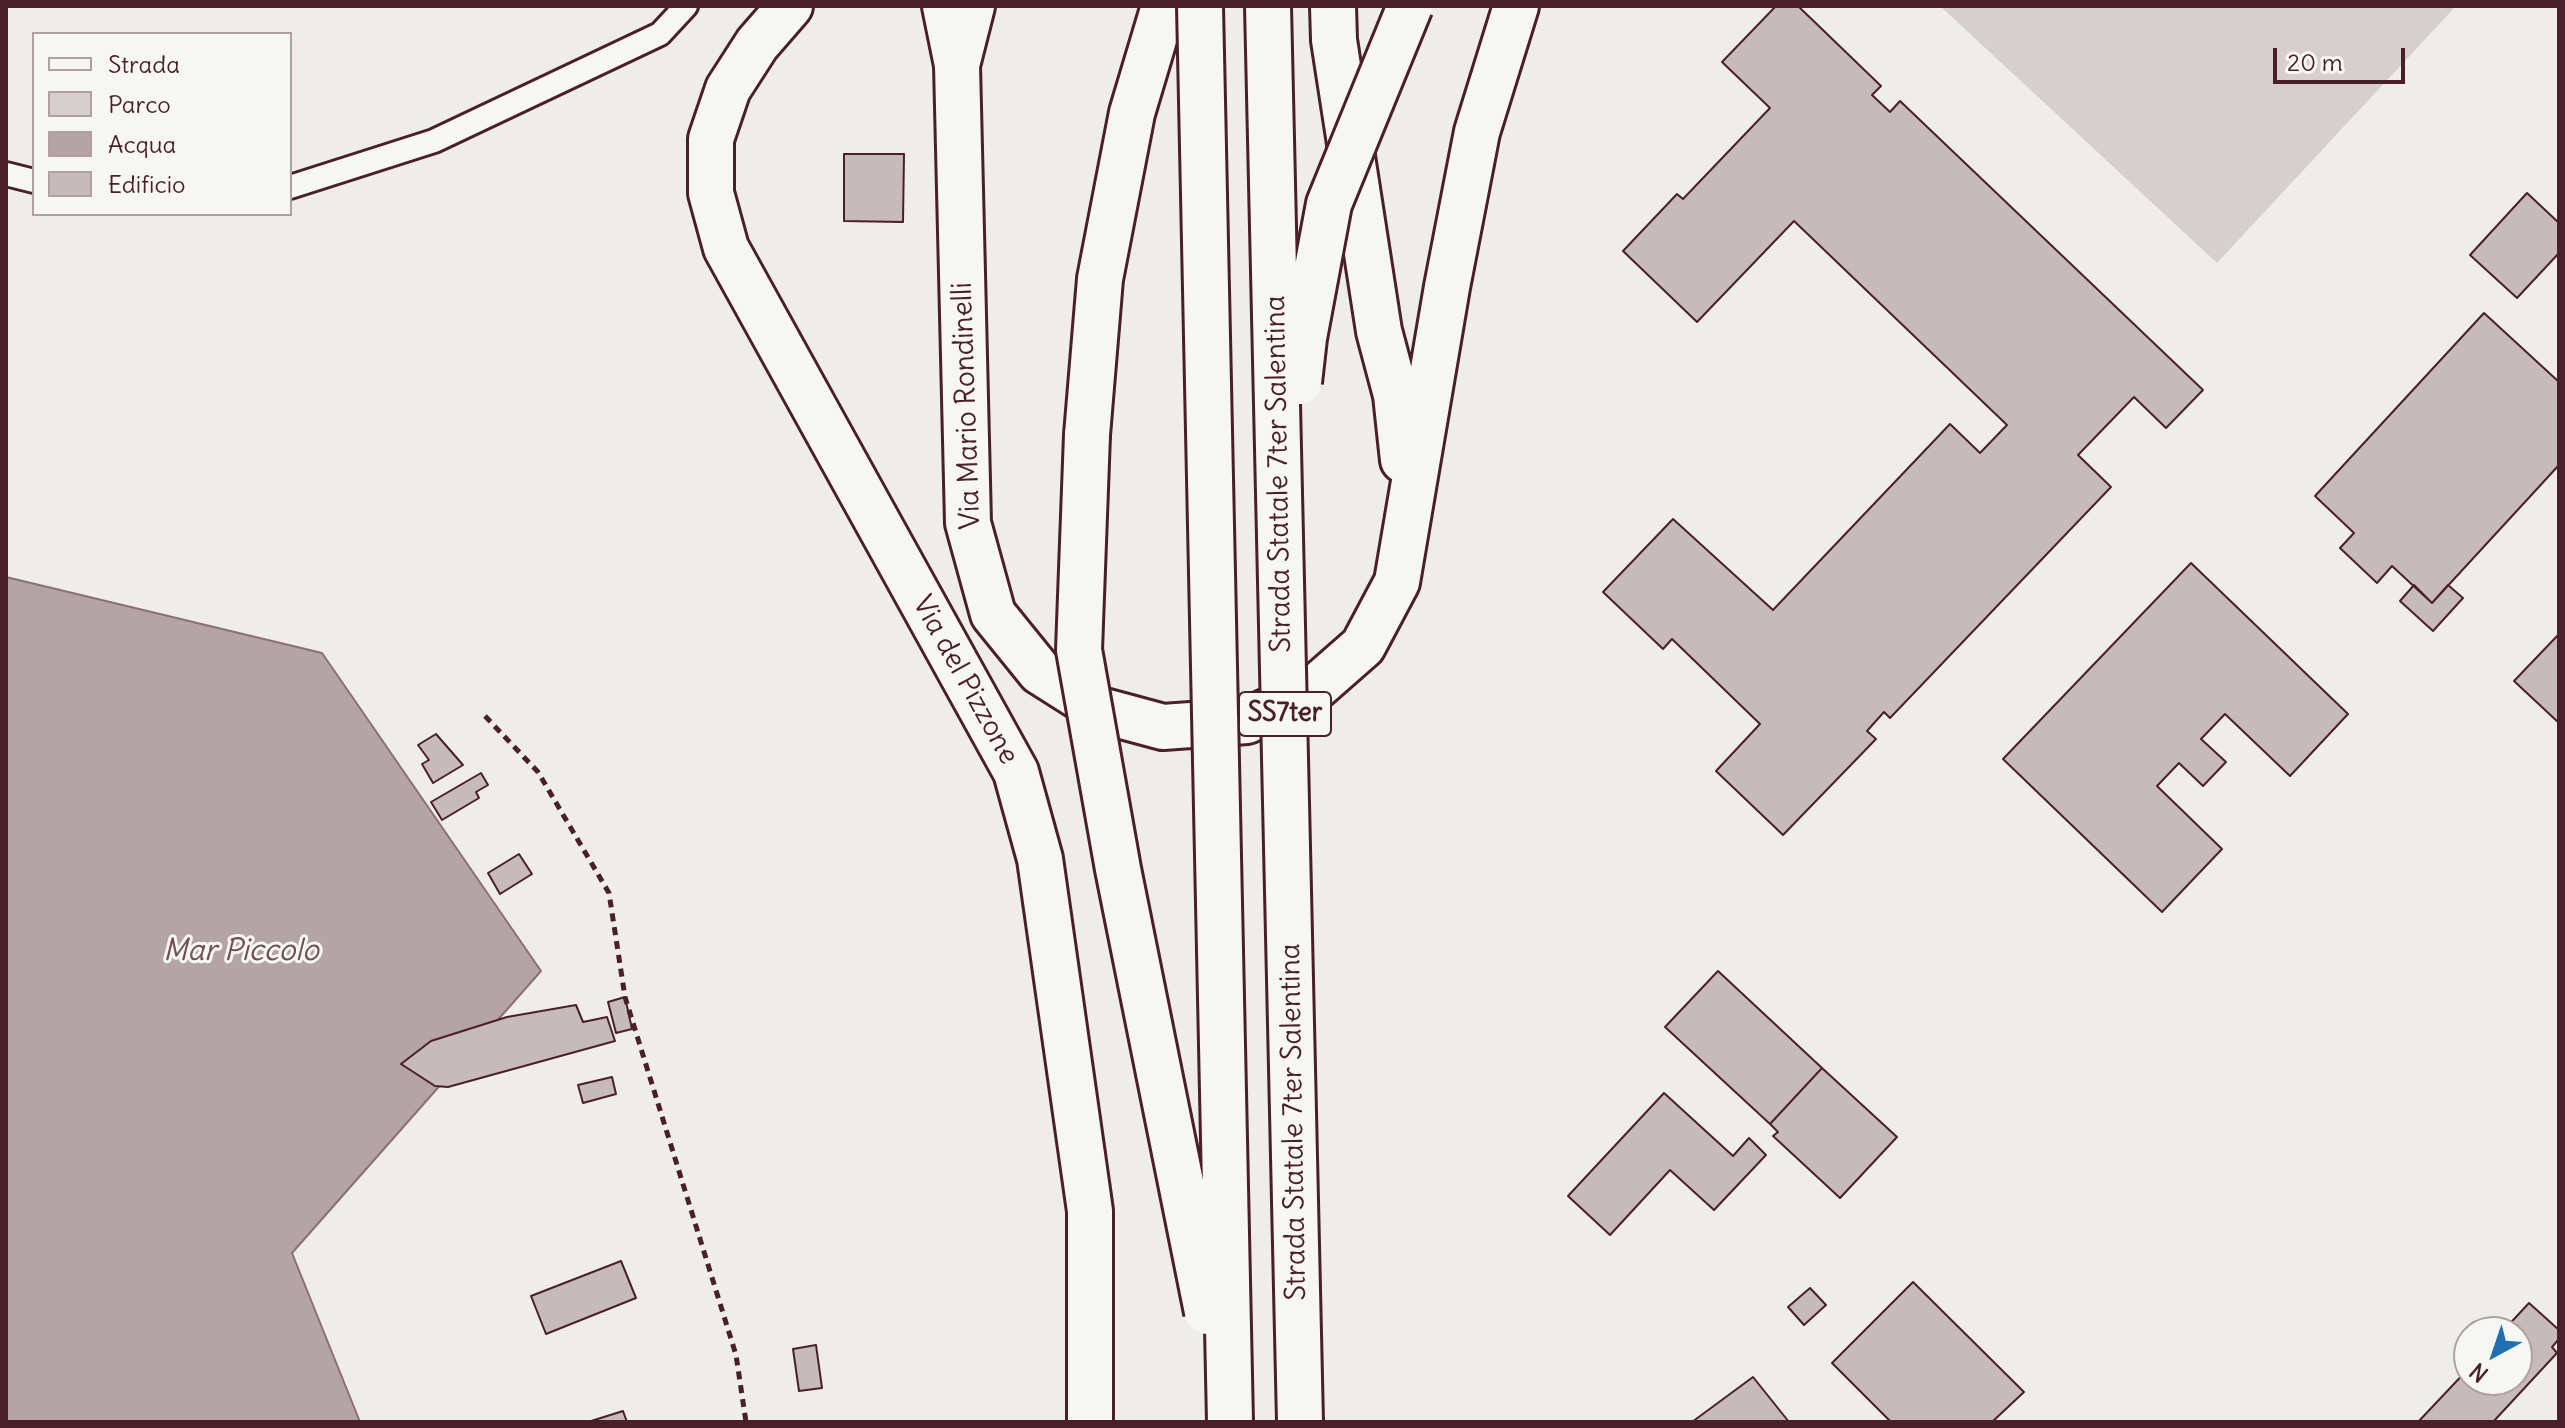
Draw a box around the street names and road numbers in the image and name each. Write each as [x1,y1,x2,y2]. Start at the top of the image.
street label: Via Mario Rondinelli [946,282,988,530]
street label: Strada Statale 7ter Salentina [1259,295,1299,653]
street label: Via del Pizzone [905,590,1025,770]
road number: SS7ter [1239,692,1331,736]
street label: Strada Statale 7ter Salentina [1274,943,1314,1301]

